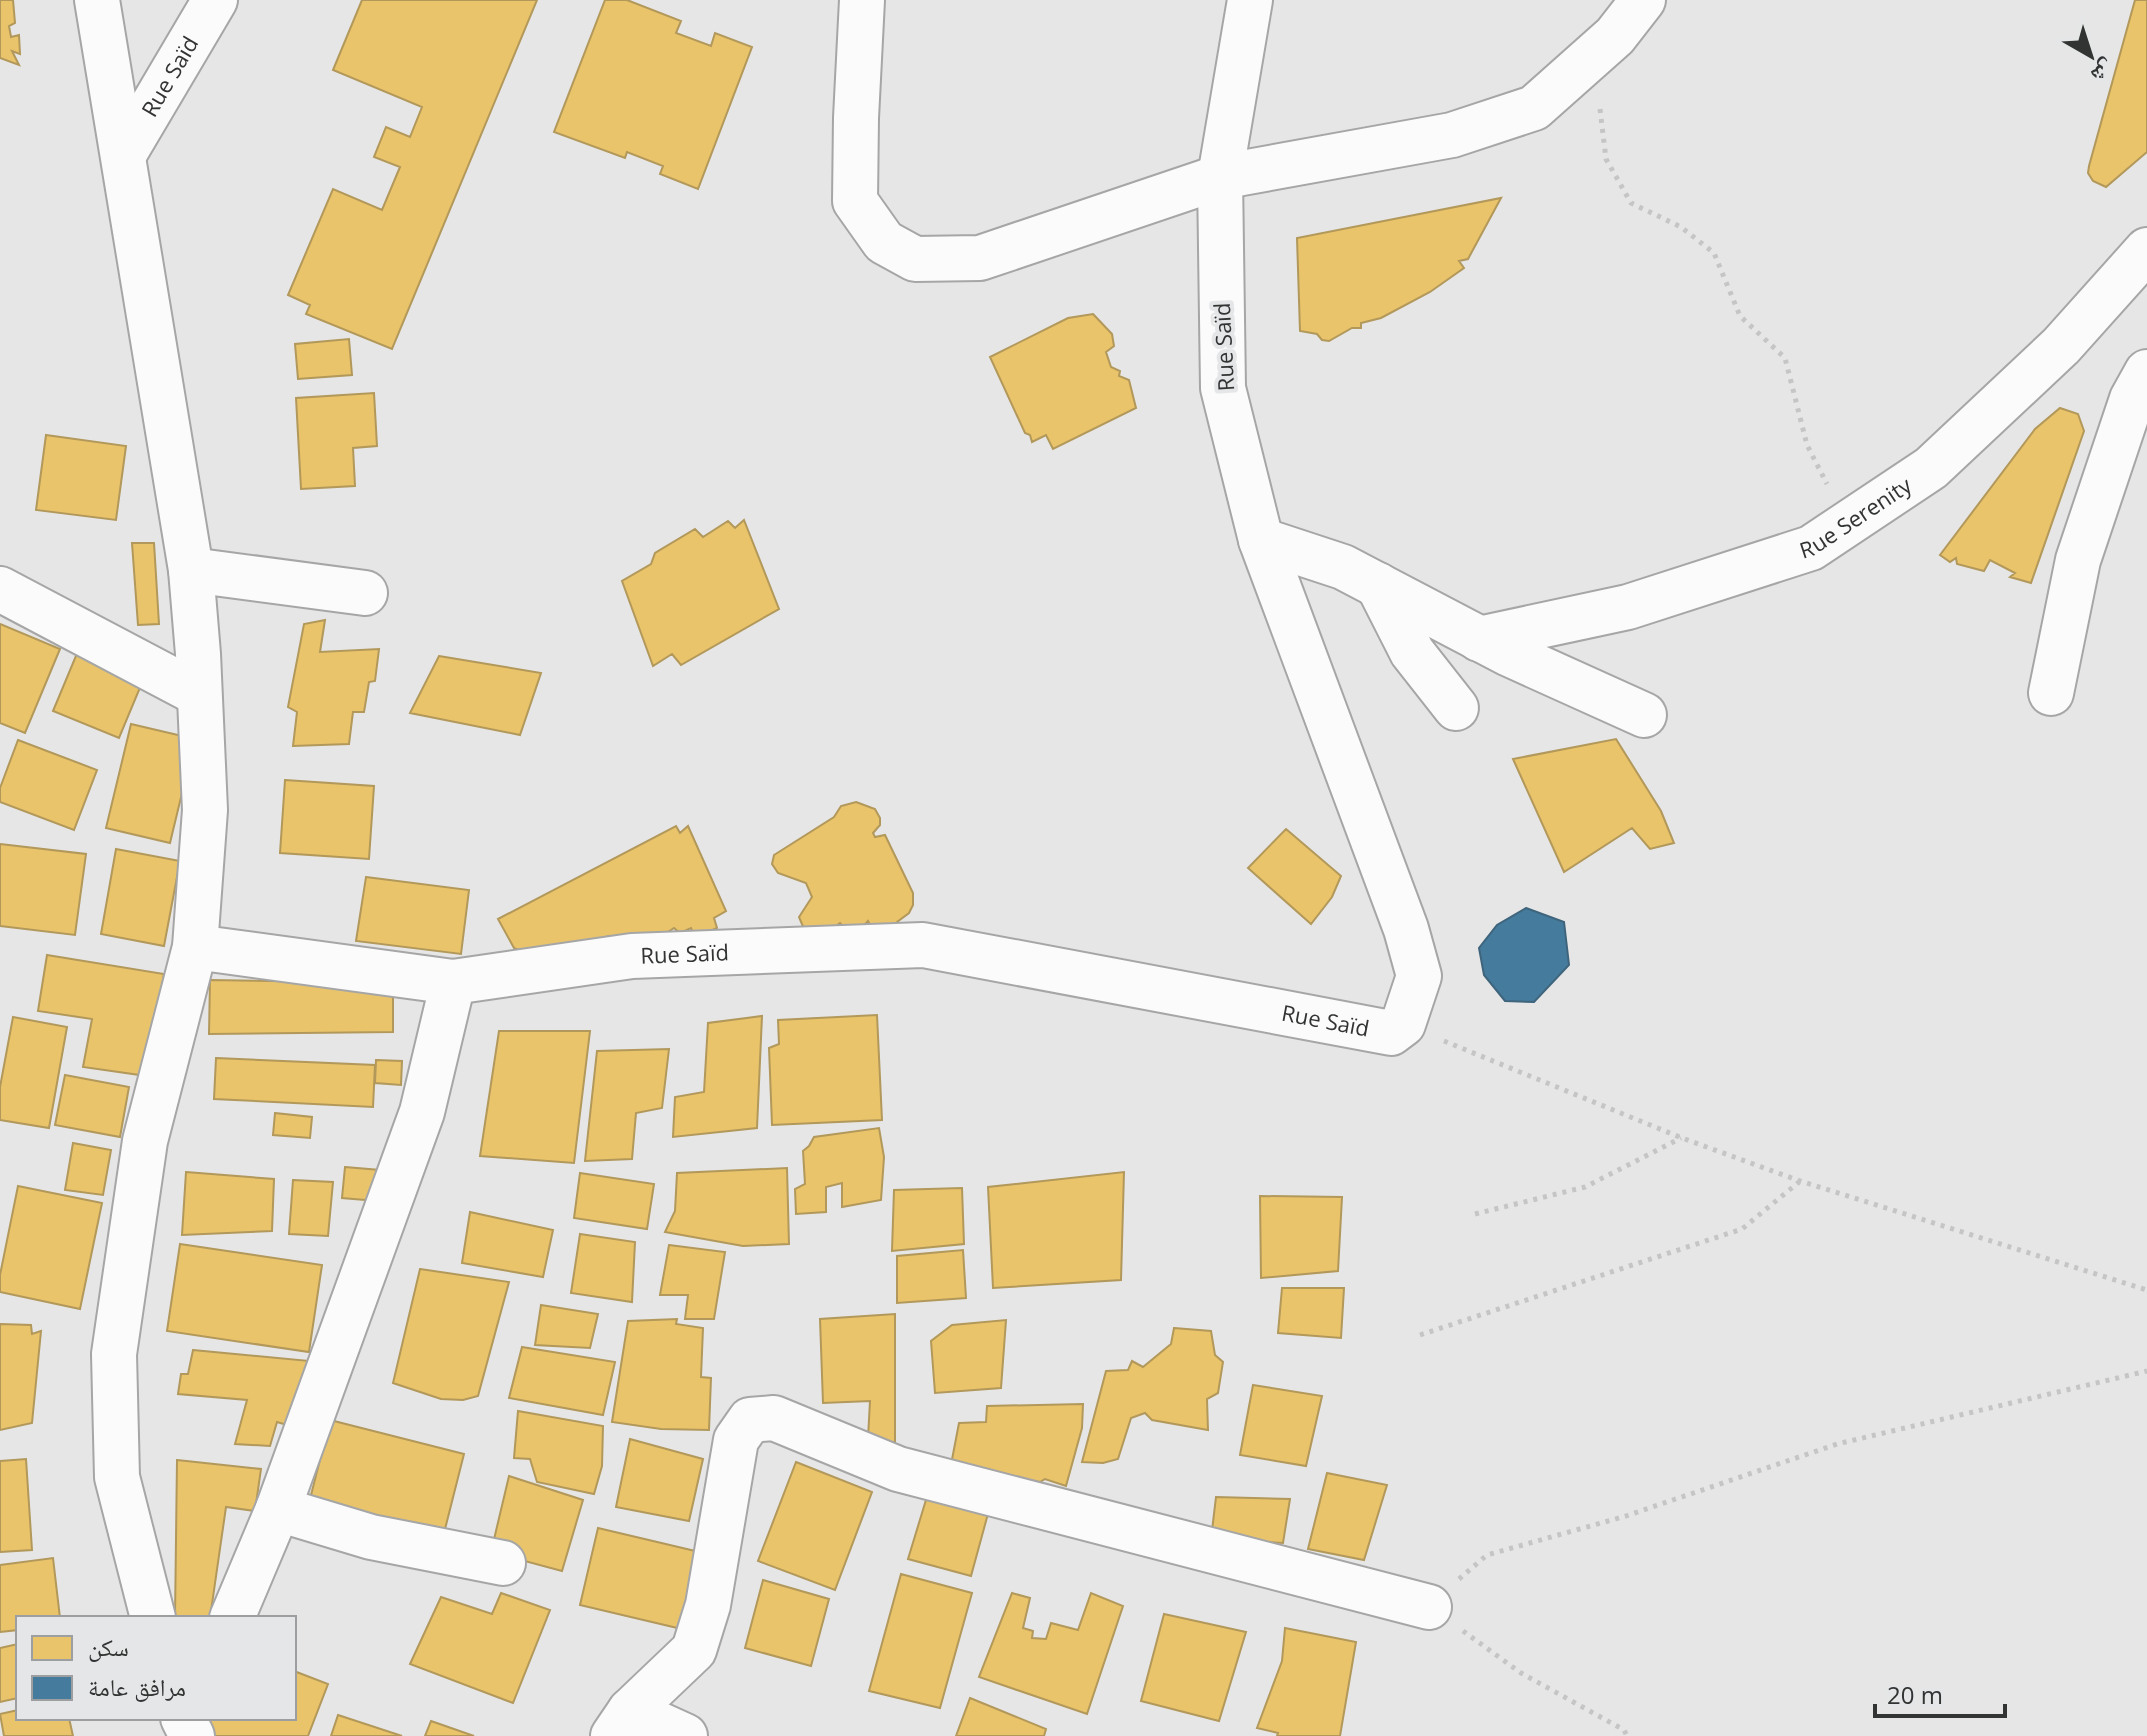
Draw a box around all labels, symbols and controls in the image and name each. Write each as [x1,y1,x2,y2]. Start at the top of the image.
north arrow [2051,16,2131,96]
street label: Rue Saïd [133,30,204,122]
text: ش [2086,53,2123,91]
street label: Rue Saïd [1206,302,1240,392]
street label: Rue Serenity [1796,469,1918,565]
street label: Rue Saïd [640,936,729,970]
street label: Rue Saïd [1279,997,1372,1043]
legend [16,1616,296,1720]
text: سكن [88,1630,129,1663]
scale bar [1875,1668,2005,1718]
text: مرافق عامة [88,1670,186,1703]
text: 20 m [1887,1678,1943,1711]

